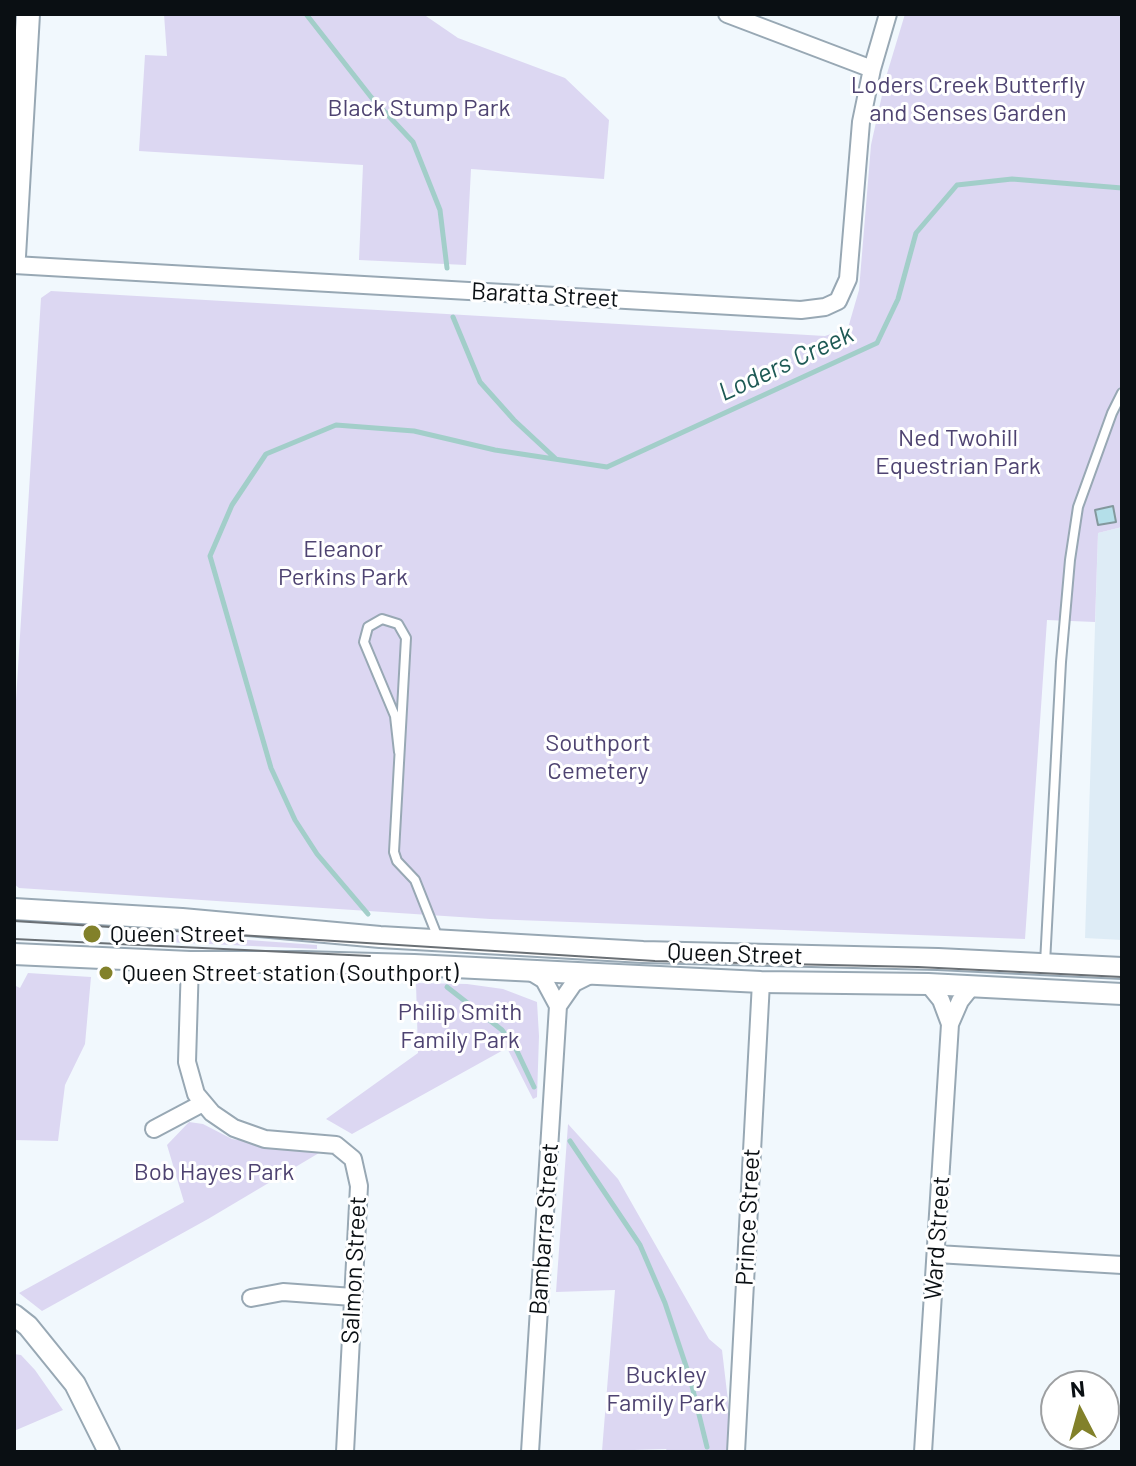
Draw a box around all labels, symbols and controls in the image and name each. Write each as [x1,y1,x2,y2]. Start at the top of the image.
park label: Loders Creek Butterfly and Senses Garden [851,71,1085,127]
park label: Black Stump Park [328,94,510,122]
street label: Baratta Street [470,277,620,313]
water label: Loders Creek [713,318,859,408]
park label: Ned Twohill Equestrian Park [875,424,1041,480]
park label: Eleanor Perkins Park [278,535,408,591]
park label: Southport Cemetery [545,729,651,785]
place label: Queen Street [110,920,246,948]
marker: Queen Street [81,923,103,945]
street label: Queen Street [667,937,803,971]
place label: Queen Street station (Southport) [122,959,459,987]
marker: Queen Street station (Southport) [97,964,115,982]
park label: Philip Smith Family Park [398,998,522,1054]
street label: Bambarra Street [524,1142,564,1316]
street label: Prince Street [730,1148,766,1286]
park label: Bob Hayes Park [134,1158,294,1186]
street label: Ward Street [918,1175,956,1301]
street label: Salmon Street [336,1195,372,1345]
park label: Buckley Family Park [606,1361,726,1417]
north arrow [1040,1370,1120,1450]
text: N [1069,1374,1086,1402]

